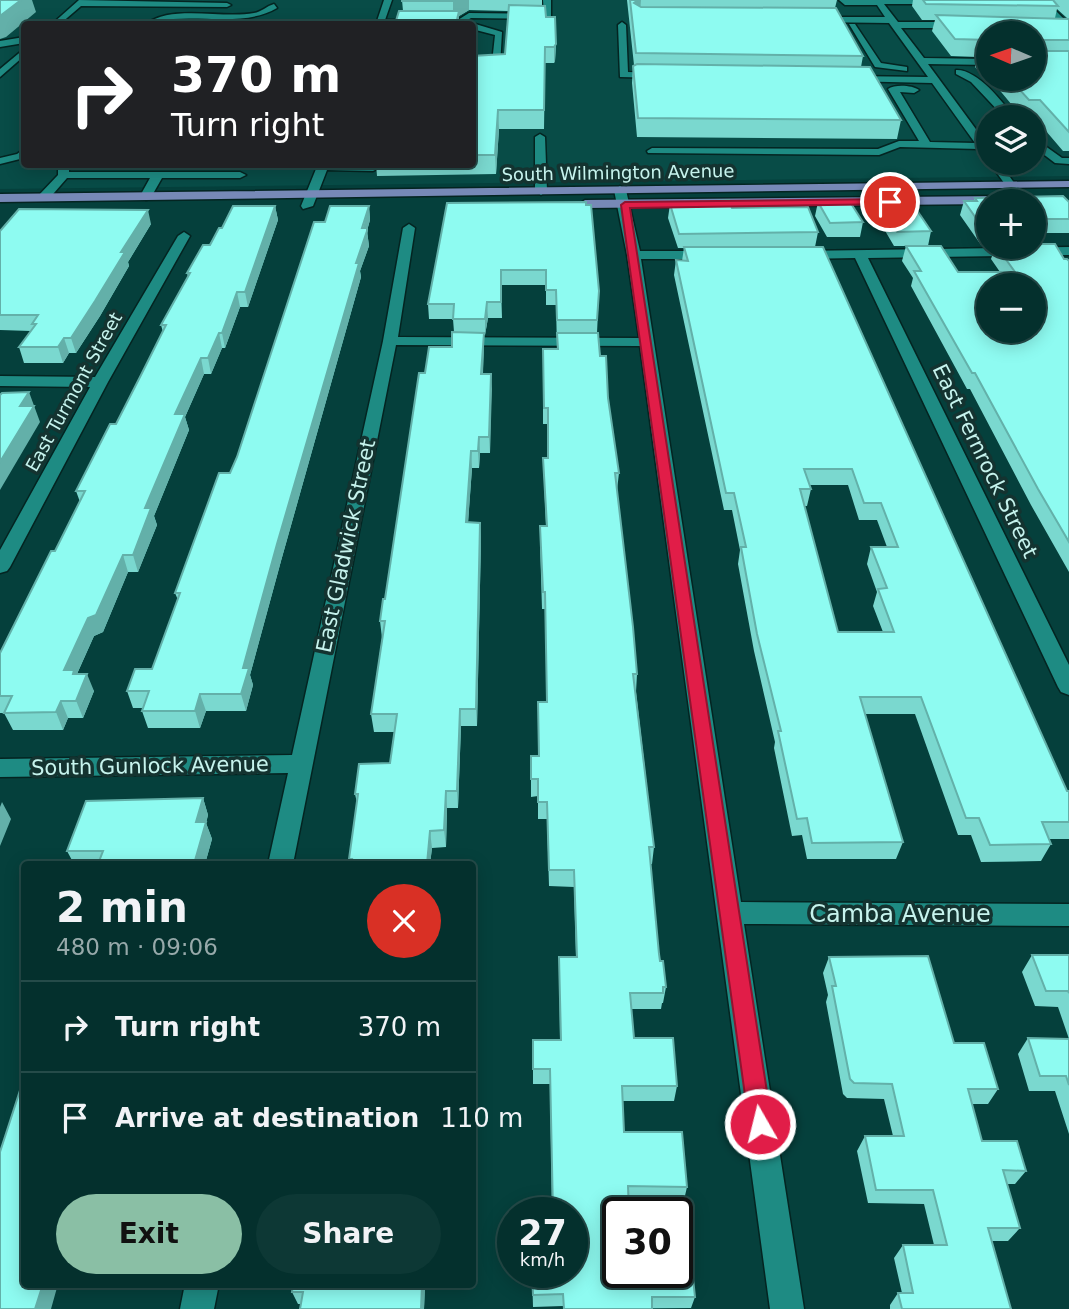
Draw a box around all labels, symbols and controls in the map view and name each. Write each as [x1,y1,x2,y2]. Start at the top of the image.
north arrow [976,21,1046,91]
map controls [976,21,1046,343]
text: 370 m [171,47,341,104]
icon: right [56,49,147,140]
button: layers [976,105,1046,175]
text: Turn right [171,106,324,144]
street label: South Wilmington Avenue [501,160,735,185]
pin [860,172,920,232]
icon: arrive [871,183,909,221]
button: + [976,189,1046,259]
button: − [976,273,1046,343]
street label: East Turmont Street [21,308,126,475]
street label: East Fernrock Street [928,360,1042,562]
street label: East Gladwick Street [312,437,380,655]
street label: South Gunlock Avenue [31,752,269,780]
text: 2 min [56,883,188,932]
button: close [367,884,441,958]
street label: Camba Avenue [809,900,991,928]
text: 480 m · 09:06 [56,934,218,960]
icon: right [56,1008,94,1046]
text: Turn right [115,1012,260,1042]
text: 370 m [358,1012,441,1042]
position arrow [723,1087,797,1161]
icon: arrive [56,1099,94,1137]
text: Arrive at destination [115,1103,419,1133]
text: 110 m [440,1103,523,1133]
button: Exit [56,1194,242,1274]
button: Share [256,1194,441,1274]
speed limit sign: 30 [602,1197,693,1288]
text: 27 [518,1213,567,1253]
text: km/h [520,1249,565,1270]

